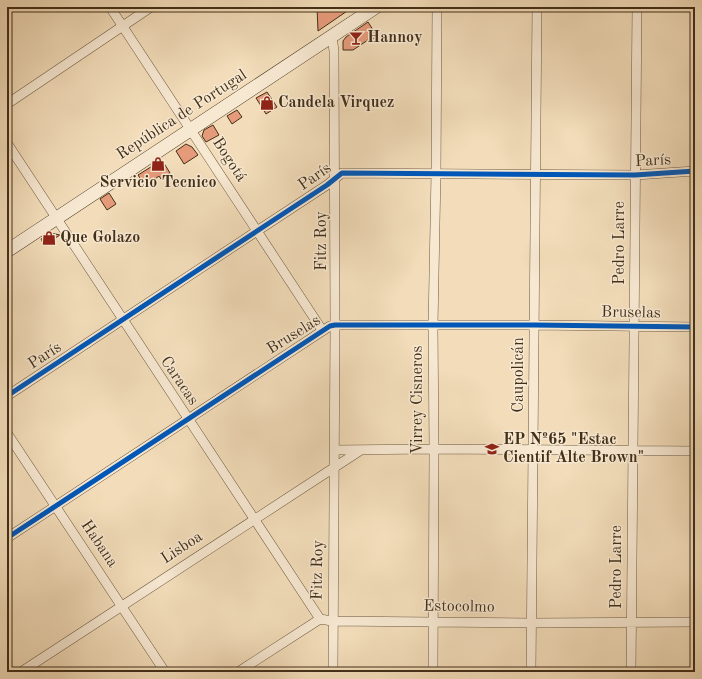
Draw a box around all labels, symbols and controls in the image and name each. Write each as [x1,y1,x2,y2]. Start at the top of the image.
bar icon: Hannoy [348,30,364,46]
place label: Hannoy [367,30,423,46]
street label: República de Portugal [114,67,250,163]
shop icon: Candela Virquez [259,95,275,111]
place label: Candela Virquez [278,95,394,111]
street label: Bogotá [209,135,249,185]
street label: París [635,152,671,170]
shop icon: Servicio Tecnico [150,156,166,172]
street label: París [296,160,334,194]
place label: Servicio Tecnico [99,175,217,191]
street label: Pedro Larre [612,201,628,285]
street label: Fitz Roy [314,210,330,271]
shop icon: Que Golazo [41,230,57,246]
place label: Que Golazo [60,230,140,246]
street label: Bruselas [601,304,661,322]
street label: Bruselas [264,312,324,358]
street label: Caupolicán [511,337,527,413]
street label: París [26,339,64,372]
street label: Virrey Cisneros [410,346,426,454]
street label: Caracas [157,354,201,408]
place label: EP Nº65 "Estac Cientif Alte Brown" [503,432,644,466]
school or university icon: EP Nº65 "Estac Cientif Alte Brown" [484,441,500,457]
street label: Habana [78,517,121,571]
street label: Pedro Larre [609,525,625,609]
street label: Lisboa [158,529,206,567]
street label: Fitz Roy [309,539,327,600]
street label: Estocolmo [423,598,495,616]

